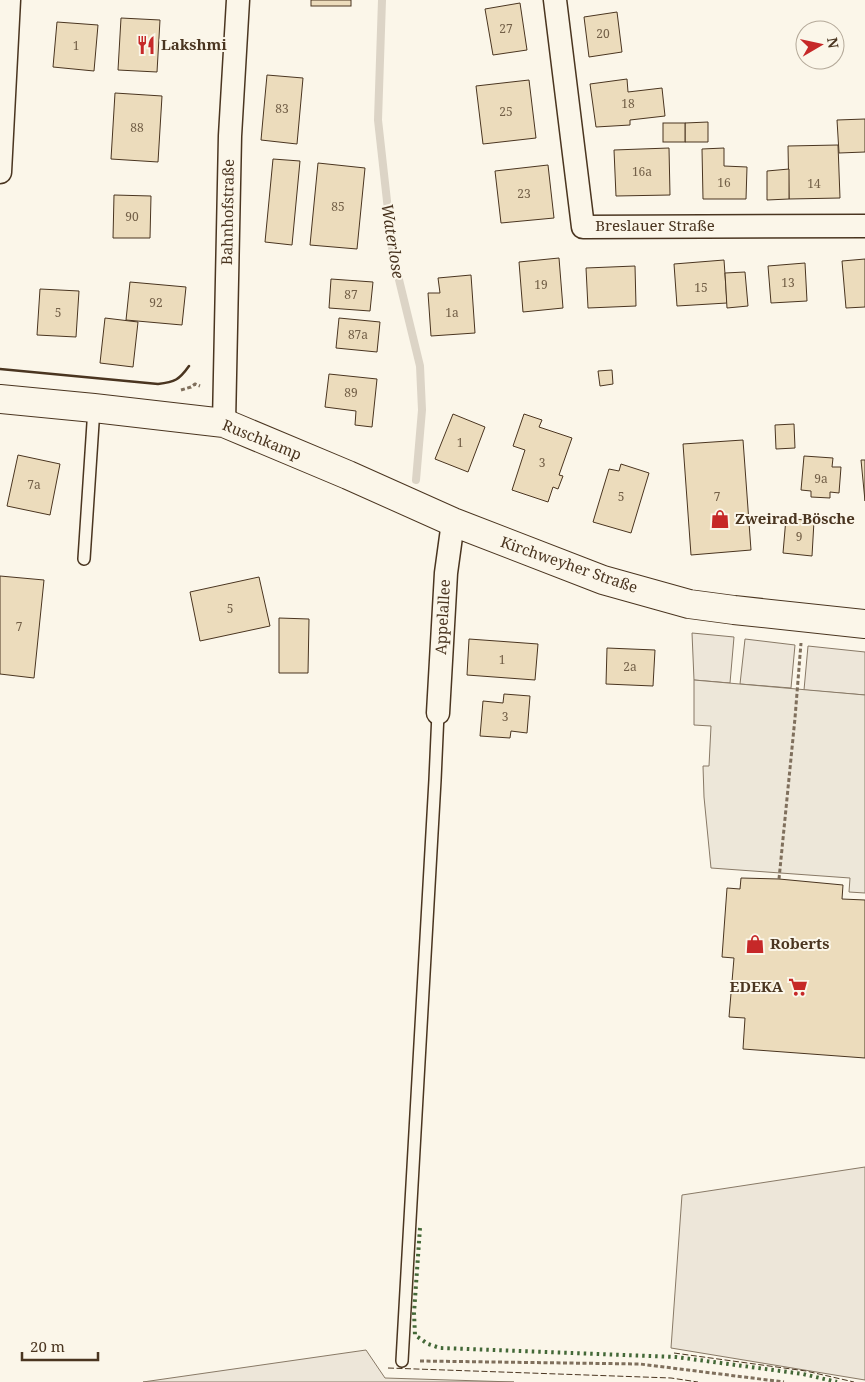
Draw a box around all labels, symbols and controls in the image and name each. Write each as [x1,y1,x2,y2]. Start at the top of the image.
house number: 27 [499,20,513,37]
north arrow [795,20,845,70]
house number: 20 [596,25,610,42]
restaurant icon: Lakshmi [135,34,157,56]
place label: Lakshmi [161,34,227,54]
text: N [823,36,844,50]
house number: 1 [73,37,79,54]
house number: 18 [621,95,635,112]
house number: 83 [275,100,289,117]
house number: 25 [499,103,513,120]
house number: 88 [130,119,144,136]
street label: Bahnhofstraße [216,159,238,265]
house number: 16a [632,163,652,180]
house number: 16 [717,174,731,191]
house number: 14 [807,175,821,192]
house number: 23 [517,185,531,202]
house number: 85 [331,198,345,215]
water label: Waterlose [376,202,410,280]
house number: 90 [125,208,139,225]
street label: Breslauer Straße [595,215,715,235]
house number: 13 [781,274,795,291]
house number: 19 [534,276,548,293]
house number: 15 [694,279,708,296]
house number: 87 [344,286,358,303]
house number: 92 [149,294,163,311]
house number: 5 [55,304,61,321]
house number: 1a [445,304,459,321]
house number: 87a [348,326,368,343]
house number: 89 [344,384,358,401]
street label: Ruschkamp [220,414,305,464]
house number: 1 [457,434,463,451]
house number: 3 [539,454,546,471]
house number: 9a [814,470,828,487]
house number: 7a [27,476,41,493]
house number: 5 [618,488,624,505]
house number: 7 [714,488,721,505]
shop icon: Zweirad Bösche [709,508,731,530]
place label: Zweirad Bösche [735,508,855,528]
house number: 9 [796,528,802,545]
street label: Kirchweyher Straße [498,531,640,597]
street label: Appelallee [430,579,454,655]
house number: 5 [227,600,233,617]
house number: 7 [16,618,23,635]
house number: 1 [499,651,505,668]
house number: 2a [623,658,637,675]
house number: 3 [502,708,509,725]
shop icon: Roberts [744,933,766,955]
place label: Roberts [770,933,829,953]
place label: EDEKA [730,976,784,996]
supermarket icon: EDEKA [787,976,809,998]
scale bar [22,1330,99,1362]
text: 20 m [30,1336,65,1356]

